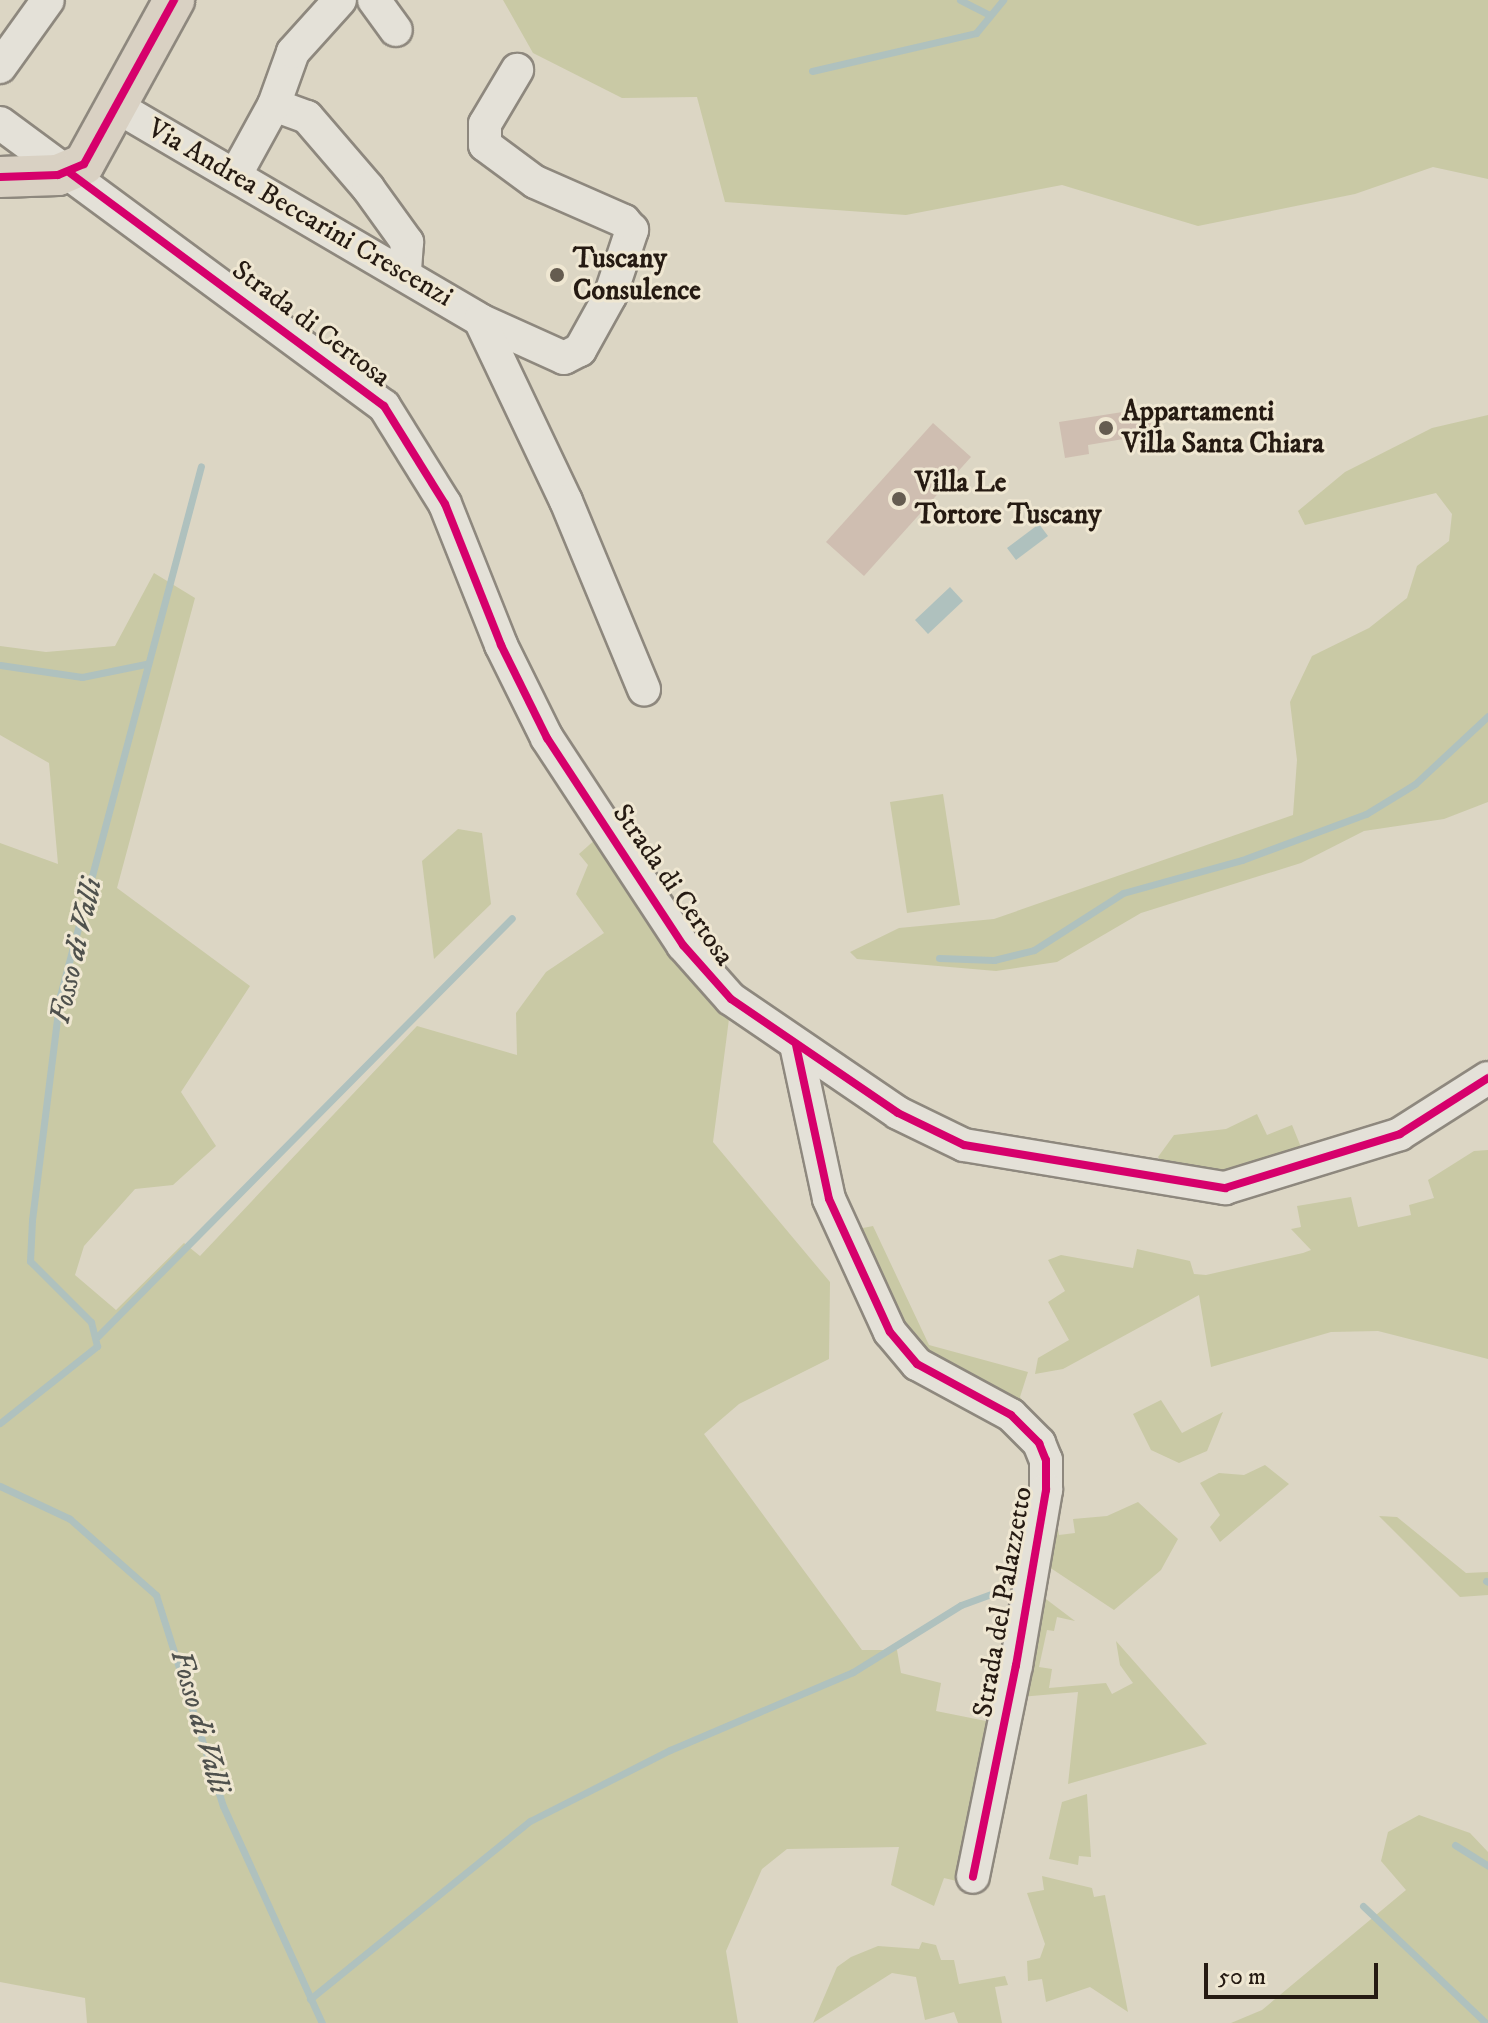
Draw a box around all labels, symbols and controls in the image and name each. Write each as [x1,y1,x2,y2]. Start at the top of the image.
street label: Via Andrea Beccarini Crescenzi [141,112,459,314]
place label: Tuscany Consulence [573,242,701,308]
street label: Strada di Certosa [225,254,397,394]
marker: Tuscany Consulence [548,266,566,284]
place label: Appartamenti Villa Santa Chiara [1122,395,1324,461]
marker: Appartamenti Villa Santa Chiara [1097,419,1115,437]
place label: Villa Le Tortore Tuscany [915,466,1101,532]
marker: Villa Le Tortore Tuscany [890,490,908,508]
street label: Strada di Certosa [605,798,741,972]
water label: Fosso di Valli [43,875,111,1027]
street label: Strada del Palazzetto [966,1484,1040,1720]
water label: Fosso di Valli [161,1646,237,1798]
scale bar [1208,1947,1382,1997]
text: 50 m [1218,1962,1266,1992]

